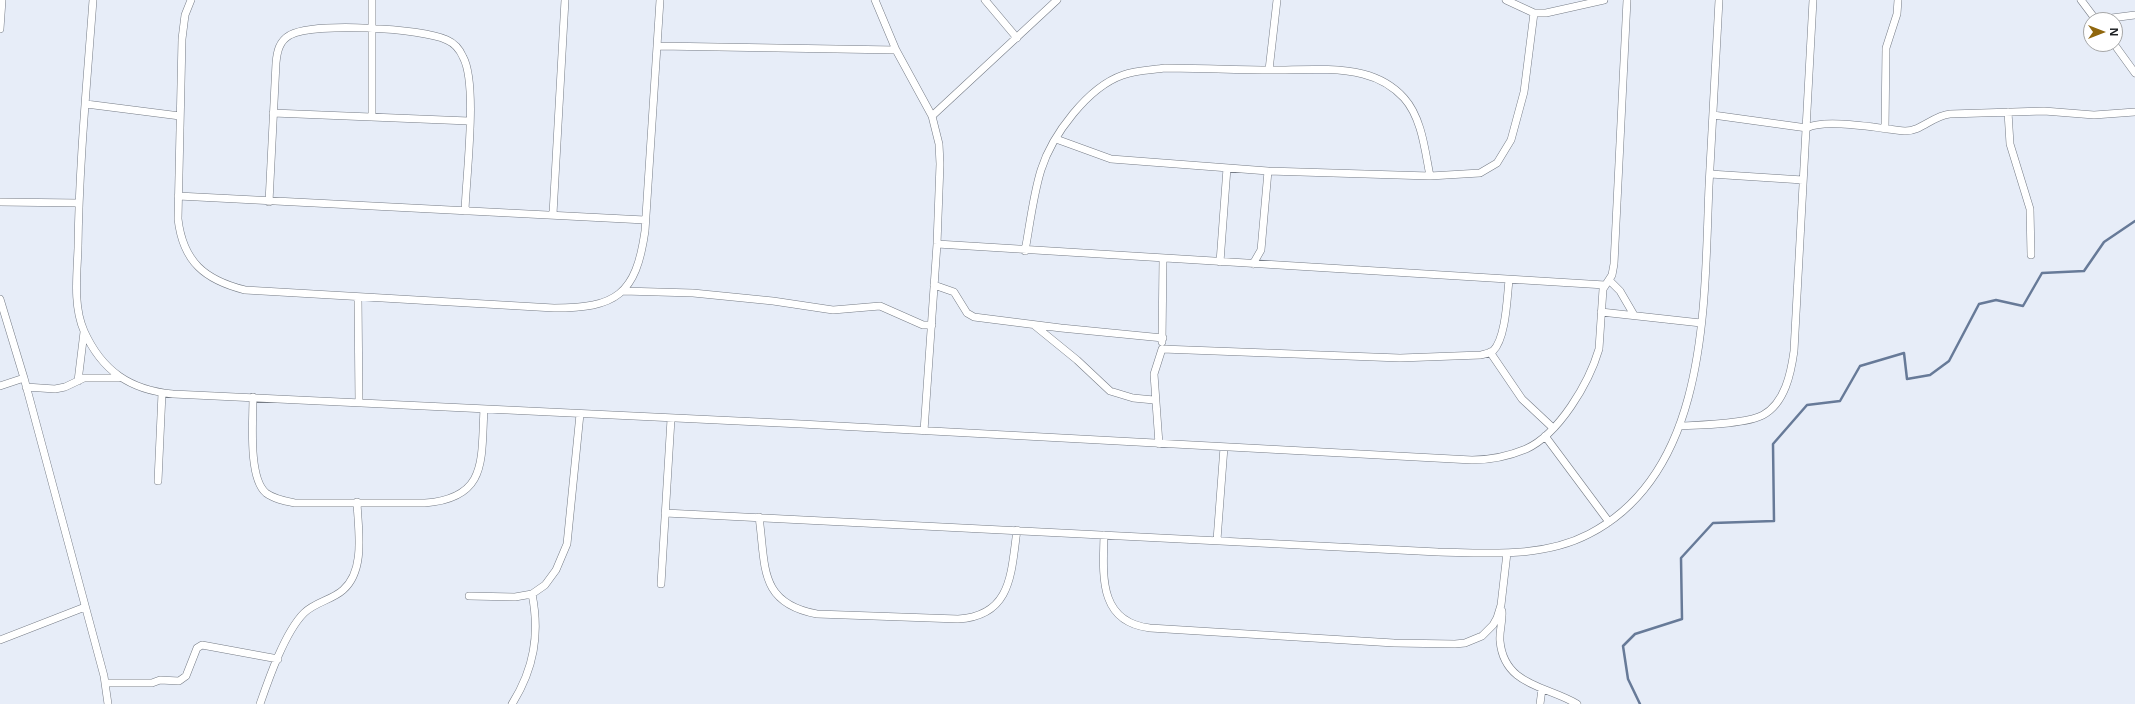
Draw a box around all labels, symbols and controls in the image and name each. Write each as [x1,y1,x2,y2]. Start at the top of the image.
north arrow [2083,12,2123,52]
text: N [2107,28,2122,36]

